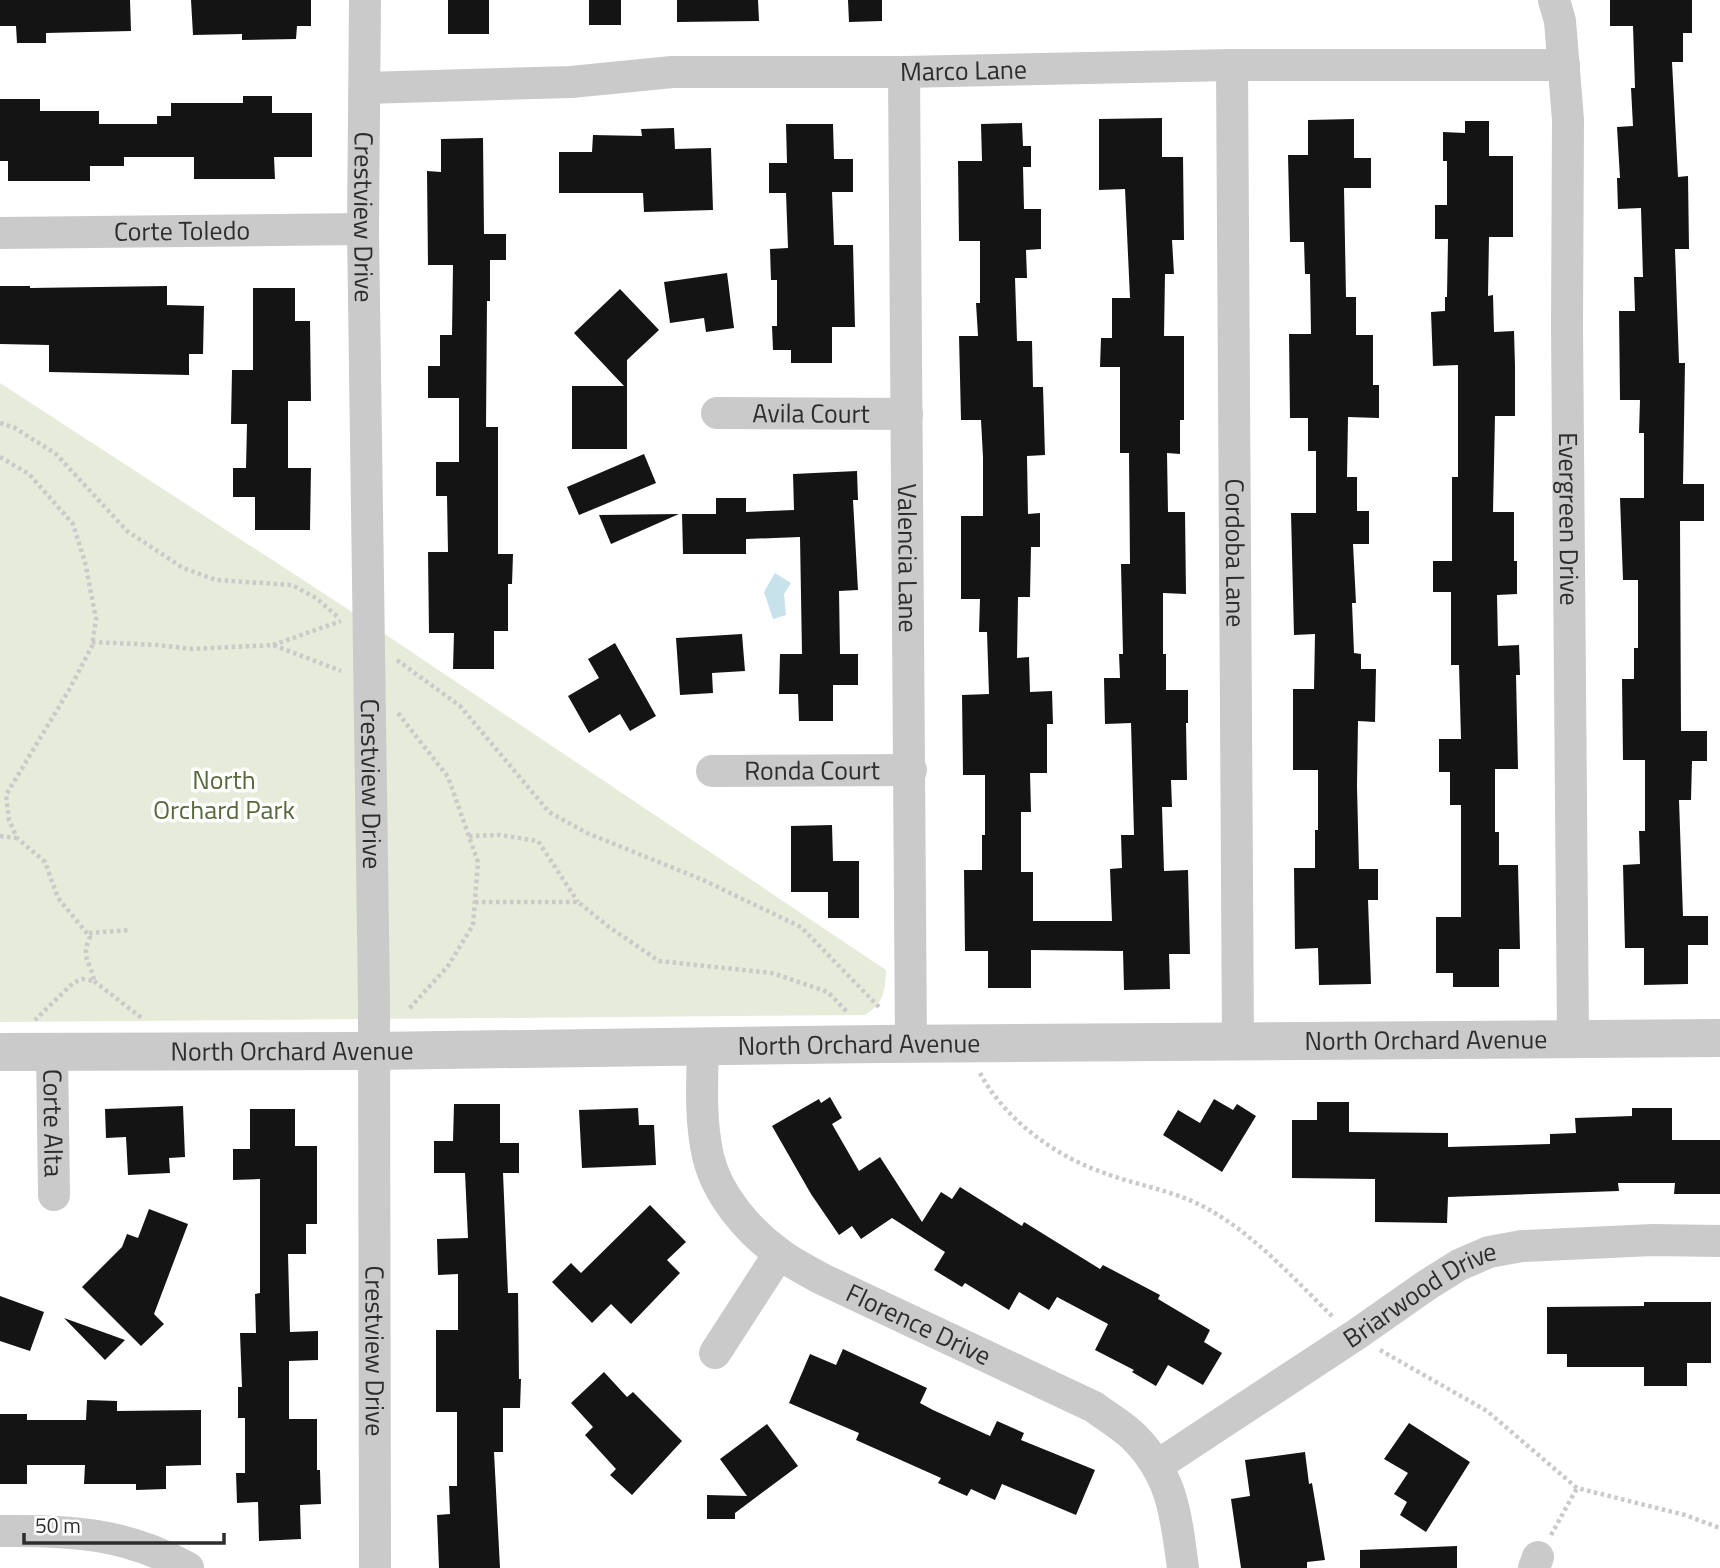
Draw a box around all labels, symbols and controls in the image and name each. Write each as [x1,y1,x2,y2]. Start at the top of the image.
street label: Marco Lane [900,49,1027,91]
street label: Crestview Drive [344,131,384,303]
street label: Corte Toledo [114,210,250,251]
street label: Avila Court [752,393,870,433]
street label: Evergreen Drive [1549,432,1589,606]
street label: Cordoba Lane [1216,478,1255,628]
street label: Valencia Lane [888,483,928,633]
street label: Crestview Drive [351,698,392,870]
street label: Ronda Court [744,750,880,790]
park label: North Orchard Park [153,760,295,829]
street label: North Orchard Avenue [1304,1019,1547,1060]
street label: North Orchard Avenue [737,1023,981,1065]
street label: North Orchard Avenue [171,1030,414,1071]
street label: Corte Alta [33,1069,74,1177]
street label: Briarwood Drive [1335,1231,1499,1357]
street label: Crestview Drive [355,1265,395,1436]
street label: Florence Drive [840,1273,998,1375]
scale bar [24,1502,224,1546]
text: 50 m [35,1509,81,1541]

